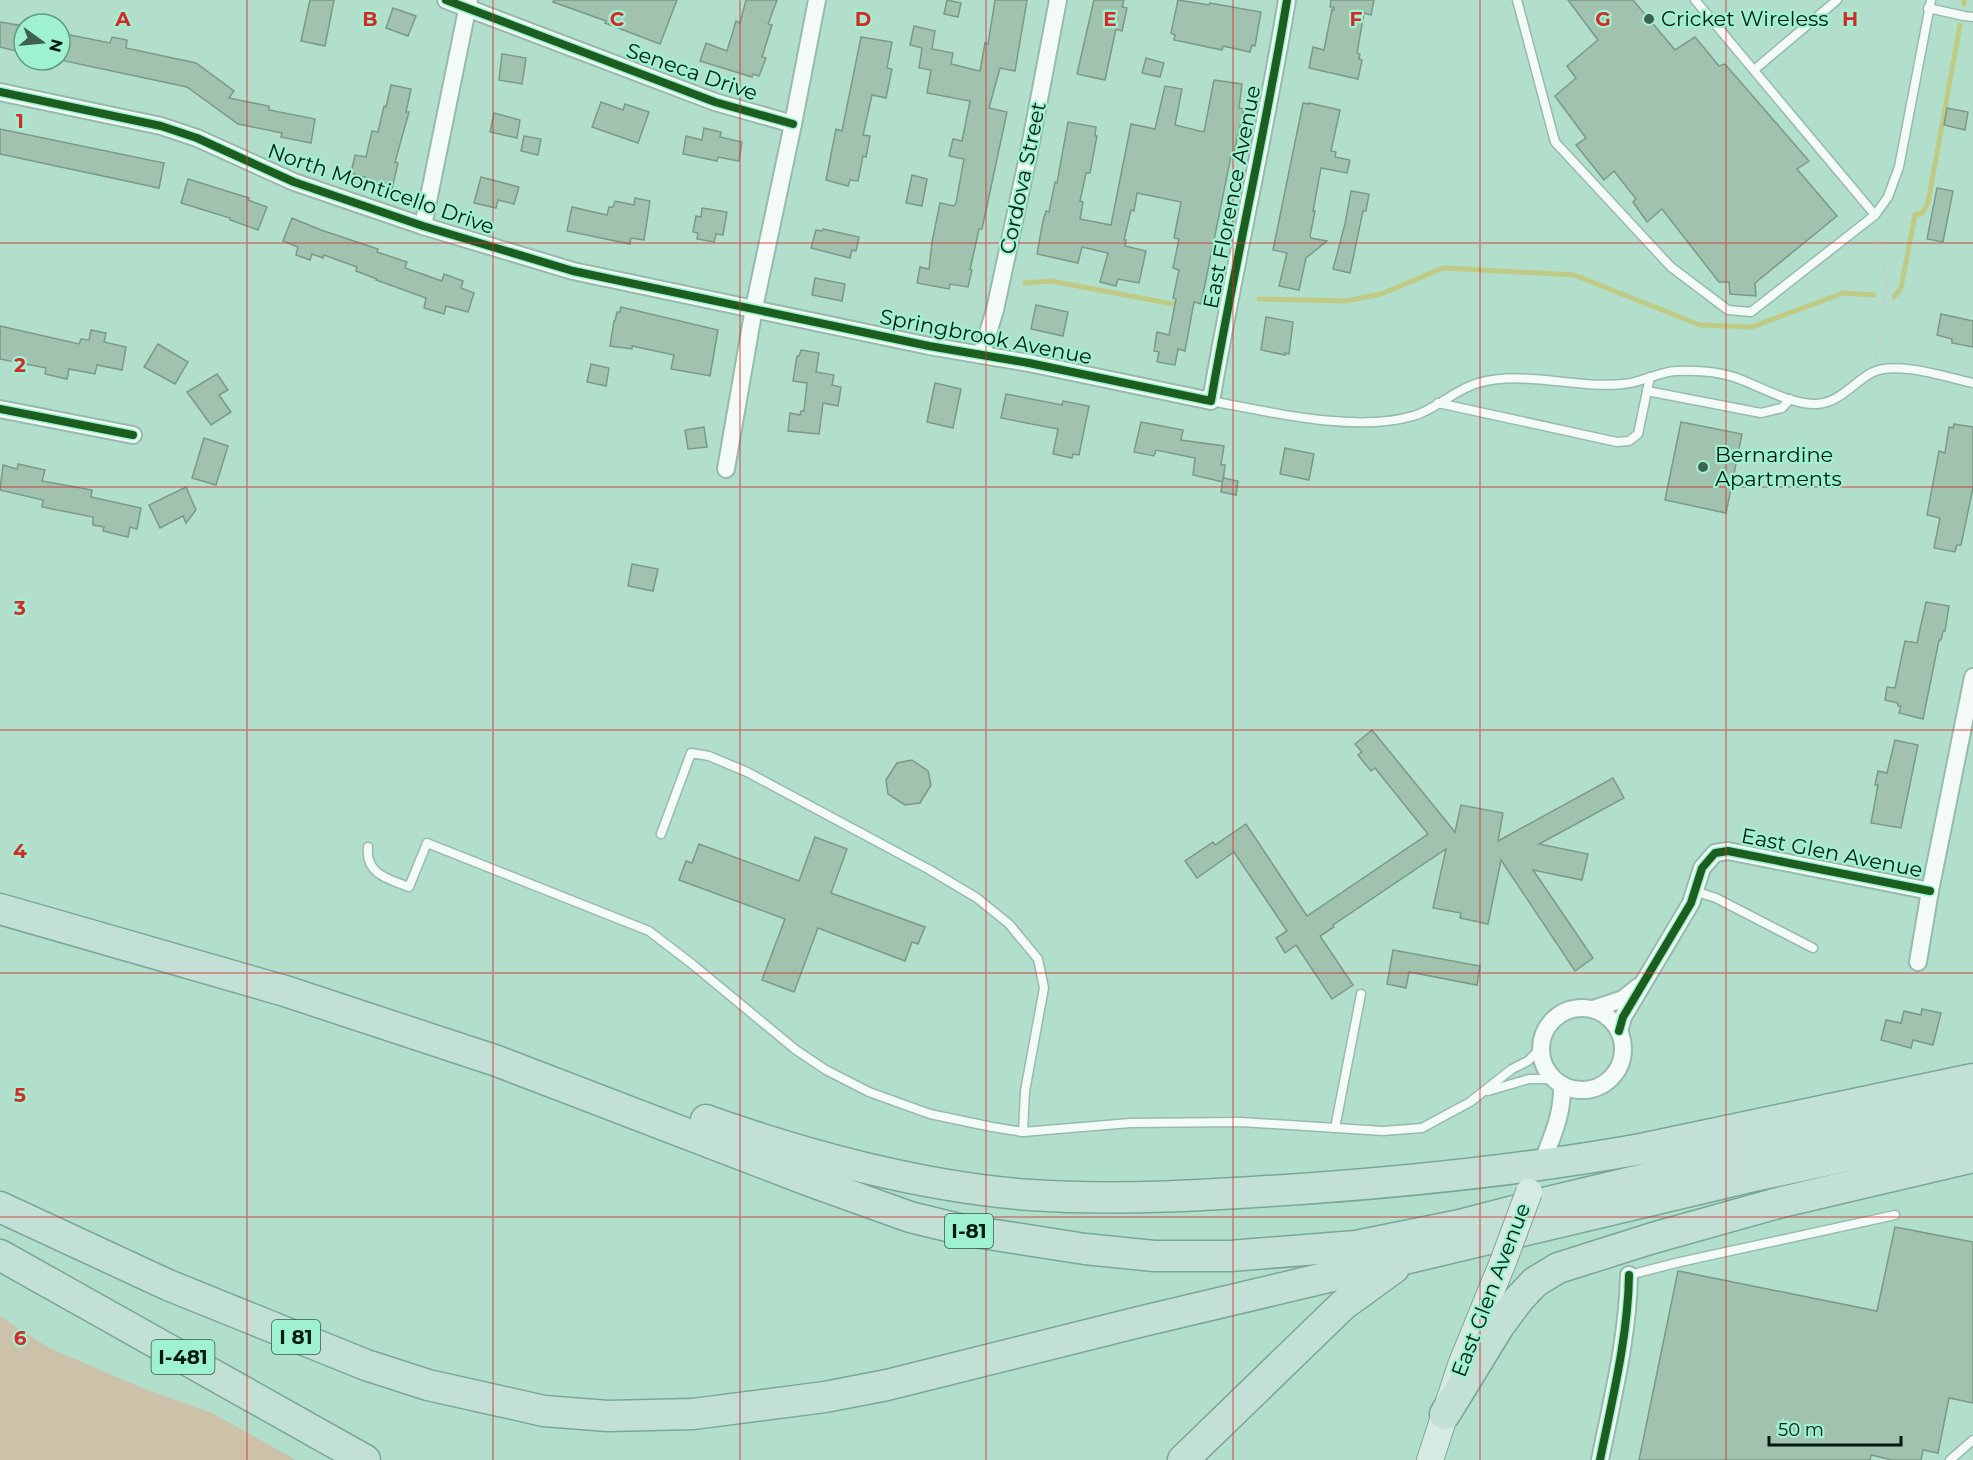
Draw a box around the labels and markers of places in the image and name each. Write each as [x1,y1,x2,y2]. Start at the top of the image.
place label: Cricket Wireless [1661,6,1829,31]
marker: Cricket Wireless [1642,12,1656,26]
place label: Bernardine Apartments [1715,442,1842,491]
marker: Bernardine Apartments [1696,460,1710,474]

